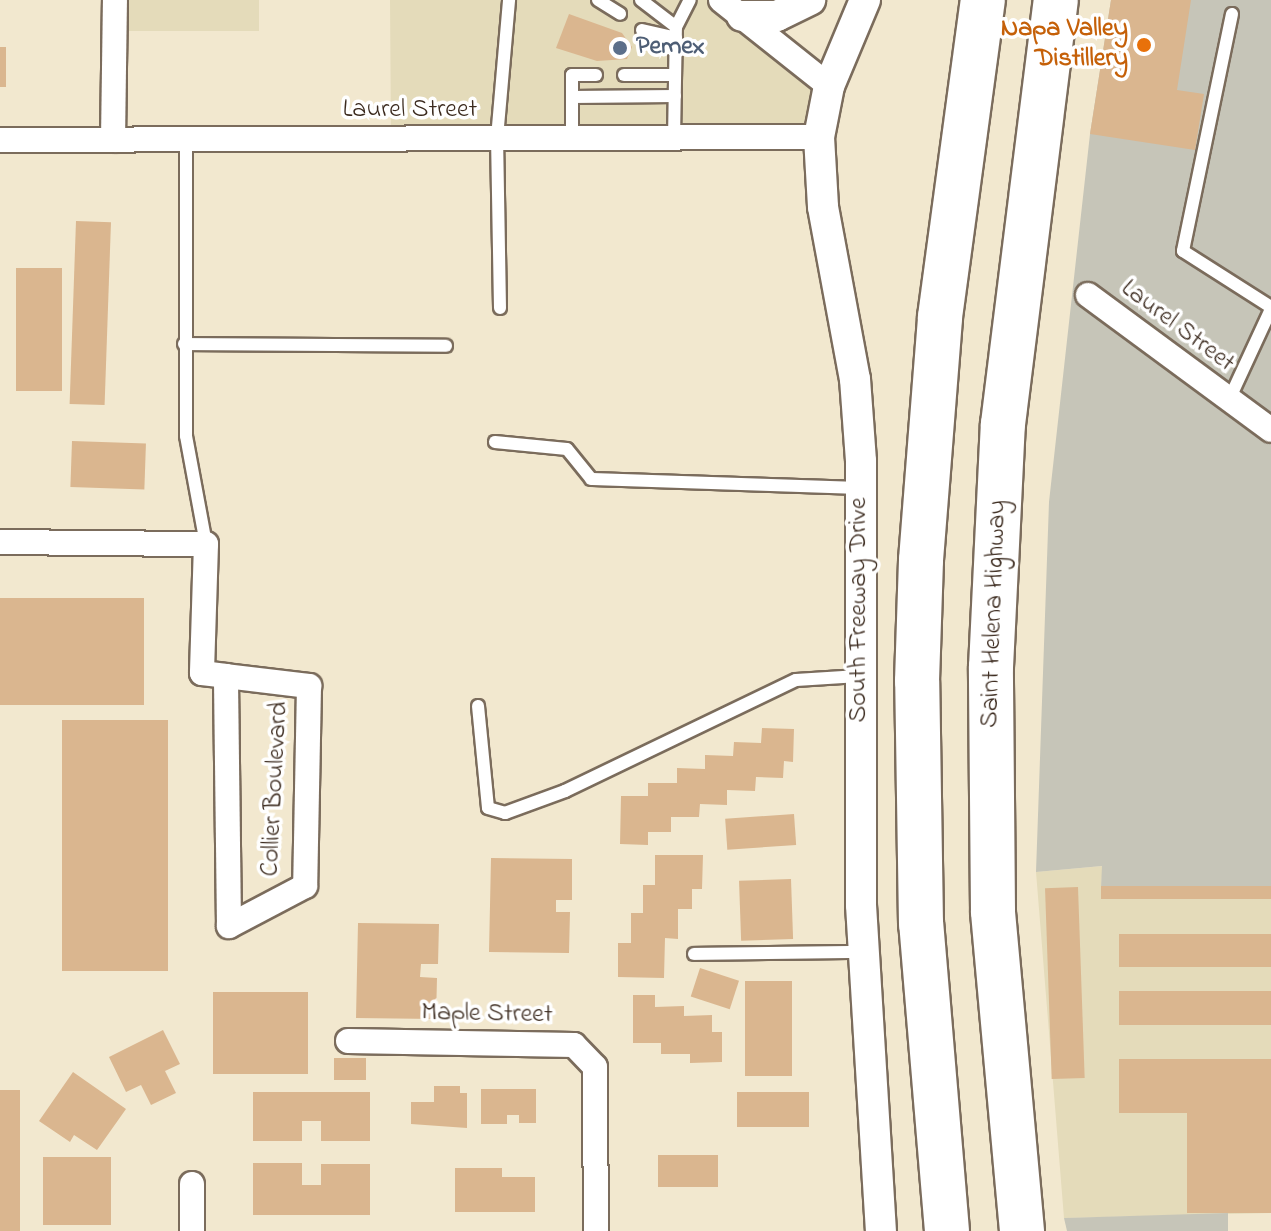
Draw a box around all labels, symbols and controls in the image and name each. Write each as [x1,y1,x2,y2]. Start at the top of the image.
place label: Napa Valley Distillery [1001,14,1128,76]
place label: Pemex [636,32,705,64]
marker: Napa Valley Distillery [1135,36,1153,54]
marker: Pemex [611,39,629,57]
street label: Laurel Street [343,95,477,127]
street label: Laurel Street [1114,274,1240,380]
street label: South Freeway Drive [844,497,876,723]
street label: Saint Helena Highway [975,500,1015,728]
street label: Collier Boulevard [256,701,296,877]
street label: Maple Street [421,998,553,1032]

